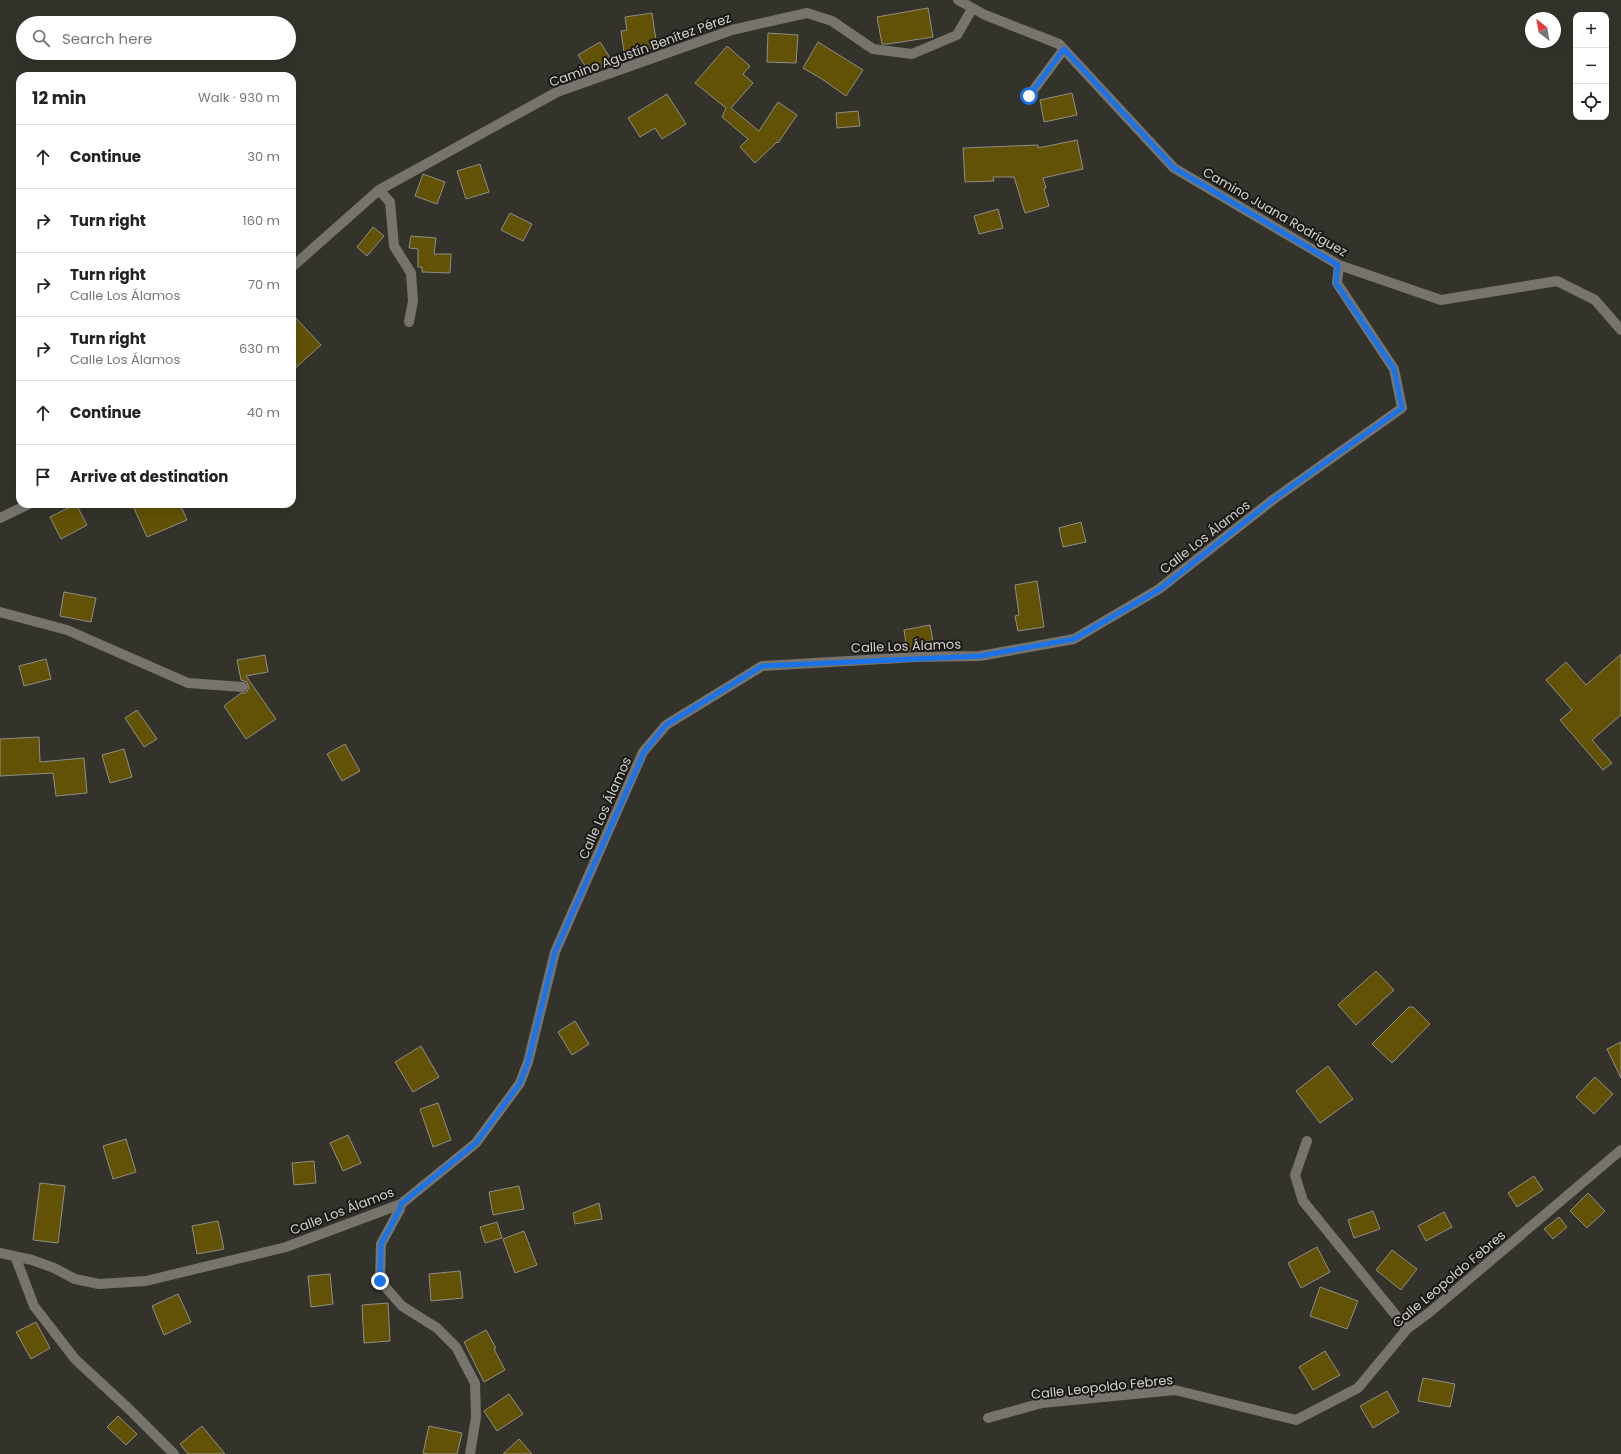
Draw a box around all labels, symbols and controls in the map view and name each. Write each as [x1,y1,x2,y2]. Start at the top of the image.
street label: Camino Agustín Benítez Pérez [547,8,734,92]
north arrow [1525,12,1561,48]
map controls [1573,12,1609,120]
button: + [1573,12,1609,48]
search box [16,16,296,60]
icon: search [30,27,52,49]
text: Search here [62,28,152,49]
button: − [1573,48,1609,84]
button: locate [1573,84,1609,120]
text: 12 min [32,86,86,110]
route start [1020,87,1038,105]
text: Walk · 930 m [198,88,280,107]
icon: ahead [32,146,54,168]
text: Continue [70,146,141,167]
text: 30 m [247,147,280,166]
street label: Camino Juana Rodríguez [1199,163,1351,261]
icon: right [32,210,54,232]
text: Turn right [70,210,146,231]
text: 160 m [243,211,280,230]
text: Turn right [70,264,146,285]
icon: right [32,274,54,296]
text: 70 m [248,275,280,294]
text: Calle Los Álamos [70,286,180,305]
text: Turn right [70,328,146,349]
icon: right [32,338,54,360]
text: 630 m [239,339,280,358]
text: Calle Los Álamos [70,350,180,369]
icon: ahead [32,402,54,424]
text: Continue [70,402,141,423]
text: 40 m [247,403,280,422]
icon: arrive [32,466,54,488]
text: Arrive at destination [70,466,228,487]
street label: Calle Los Álamos [1156,495,1254,578]
street label: Calle Los Álamos [851,635,962,657]
street label: Calle Los Álamos [574,754,636,862]
street label: Calle Los Álamos [287,1182,397,1240]
street label: Calle Leopoldo Febres [1388,1226,1510,1332]
route end [371,1272,389,1290]
street label: Calle Leopoldo Febres [1030,1370,1174,1404]

